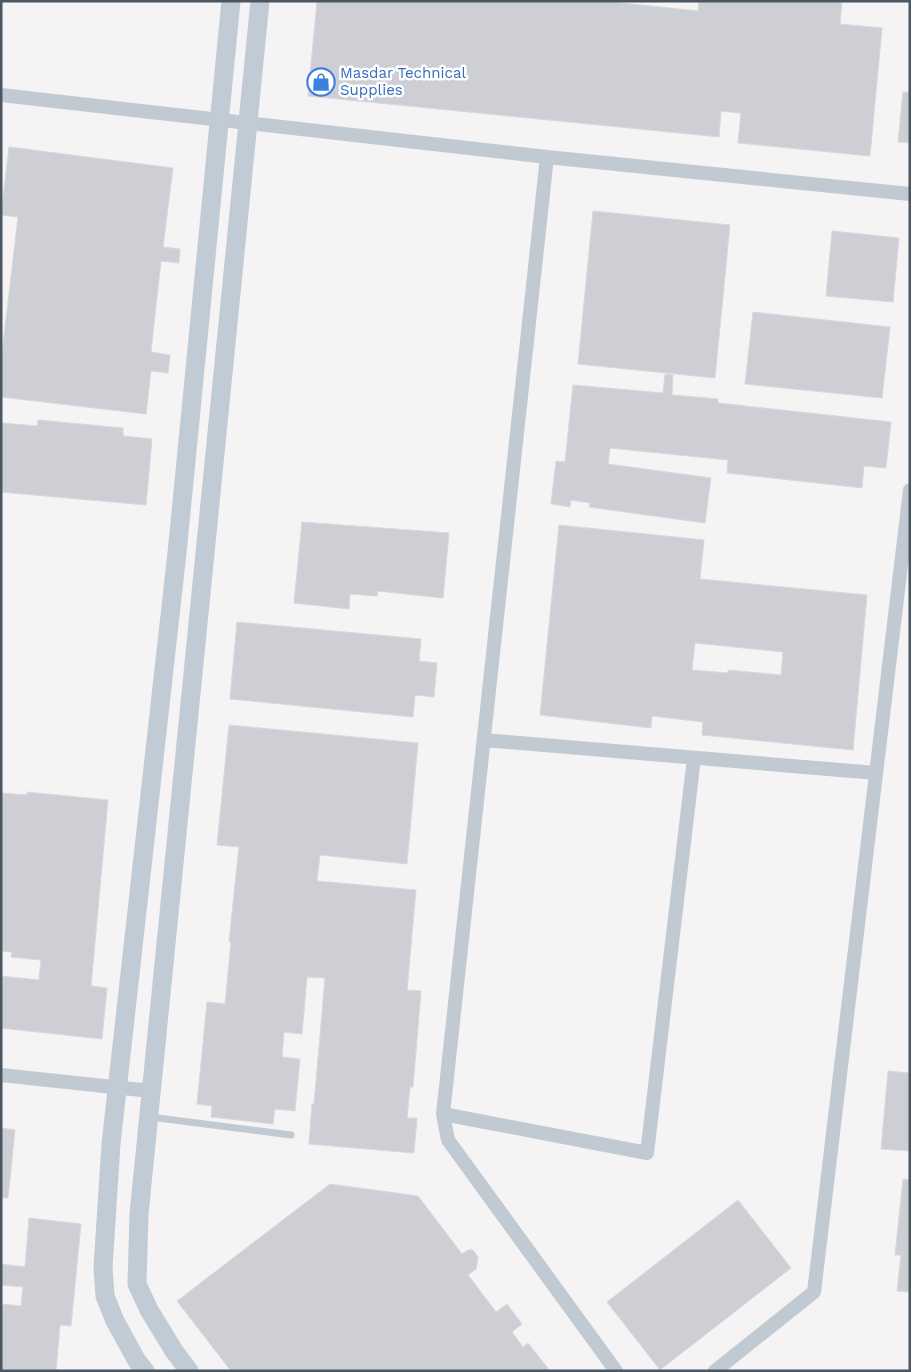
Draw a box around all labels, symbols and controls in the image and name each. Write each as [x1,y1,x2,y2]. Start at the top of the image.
place label: Masdar Technical Supplies [340,64,466,99]
shop icon: Masdar Technical Supplies [306,67,336,97]

